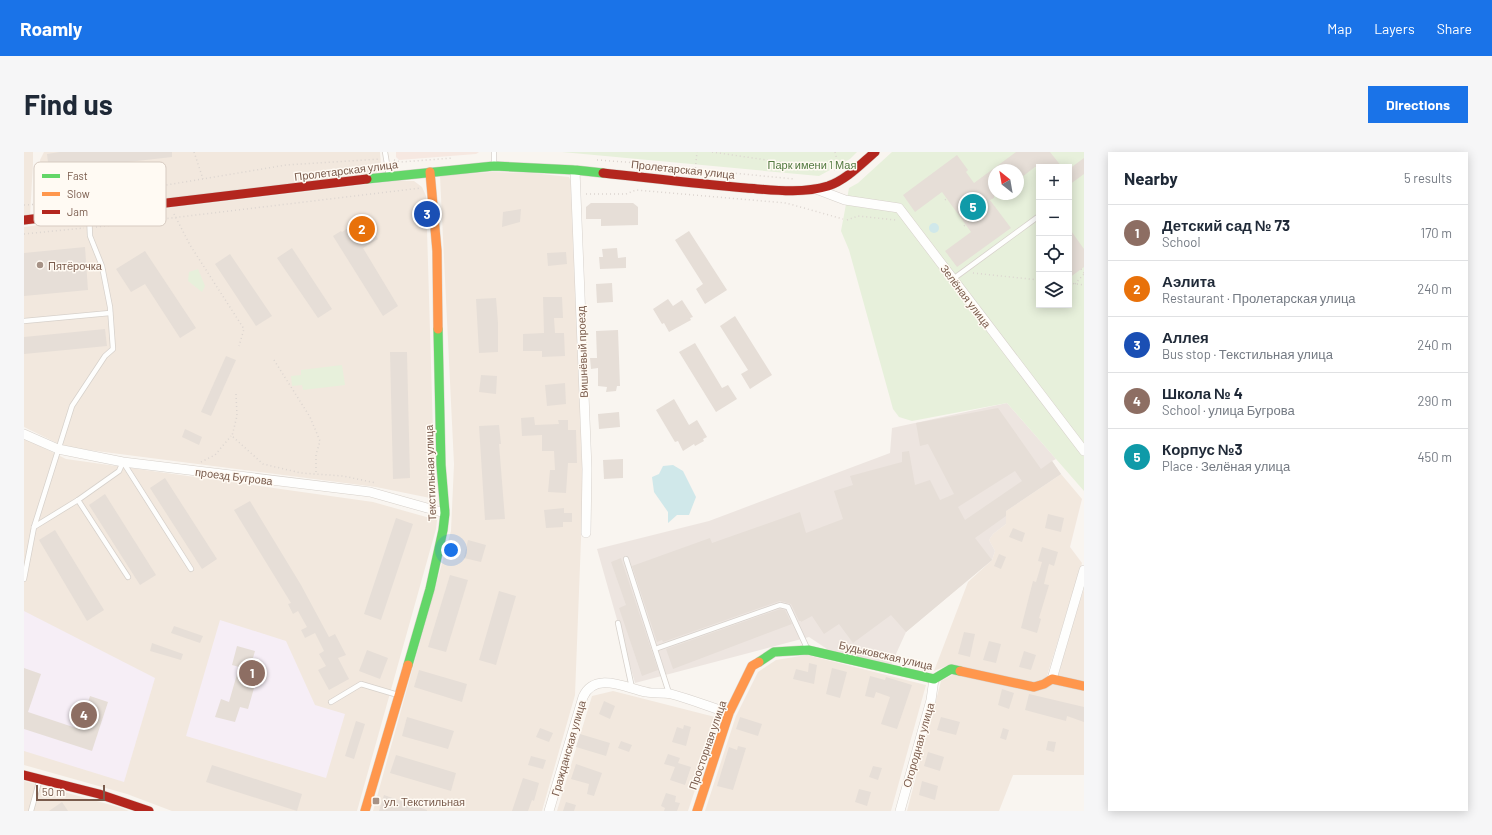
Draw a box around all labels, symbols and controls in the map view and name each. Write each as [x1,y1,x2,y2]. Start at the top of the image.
text: Roamly [20,17,82,40]
text: Map [1327,20,1352,37]
text: Layers [1374,20,1415,37]
text: Share [1437,20,1472,37]
button: Directions [1368,86,1468,123]
text: Find us [24,87,113,121]
street label: Пролетарская улица [293,157,399,183]
street label: Пролетарская улица [630,157,736,181]
park label: Парк имени 1 Мая [768,158,856,171]
legend [34,162,166,226]
north arrow [988,164,1024,200]
map controls [1036,164,1072,308]
button: + [1036,164,1072,200]
text: Nearby [1124,168,1178,188]
text: Fast [67,169,88,182]
text: 5 results [1404,170,1452,186]
text: Slow [67,187,90,200]
pin: 5 [960,192,986,222]
pin: 3 [414,199,440,229]
button: − [1036,200,1072,236]
text: Jam [67,205,88,218]
pin: 2 [349,214,375,244]
text: Детский сад № 73 [1162,216,1290,234]
text: 1 [1135,225,1139,241]
text: 170 m [1421,225,1452,241]
text: School [1162,234,1200,250]
button: locate [1036,236,1072,272]
place label: Пятёрочка [48,259,103,272]
marker: Пятёрочка [35,260,45,270]
street label: Зелёная улица [938,262,994,331]
button: layers [1036,272,1072,308]
text: Аэлита [1162,272,1215,290]
text: 2 [1133,281,1141,297]
text: 240 m [1417,281,1452,297]
text: Restaurant · Пролетарская улица [1162,290,1356,306]
street label: Вишнёвый проезд [574,305,590,398]
text: Аллея [1162,328,1209,346]
text: 3 [1133,337,1141,353]
text: 240 m [1417,337,1452,353]
text: Bus stop · Текстильная улица [1162,346,1333,362]
text: Школа № 4 [1162,384,1243,402]
text: 4 [1133,393,1141,409]
text: 290 m [1418,393,1452,409]
text: School · улица Бугрова [1162,402,1295,418]
street label: Текстильная улица [422,424,438,521]
text: Корпус №3 [1162,440,1243,458]
text: 5 [1133,449,1141,465]
text: 450 m [1417,449,1452,465]
text: Place · Зелёная улица [1162,458,1290,474]
street label: проезд Бугрова [194,465,274,487]
your location [441,540,461,560]
street label: Будьковская улица [838,638,935,672]
pin: 1 [239,658,265,688]
street label: Гражданская улица [548,698,588,797]
street label: Просторная улица [686,698,729,791]
pin: 4 [71,700,97,730]
street label: Огородная улица [900,700,937,789]
scale bar [36,783,105,802]
text: 50 m [42,785,65,798]
place label: ул. Текстильная [384,795,465,808]
marker: ул. Текстильная [371,796,381,806]

